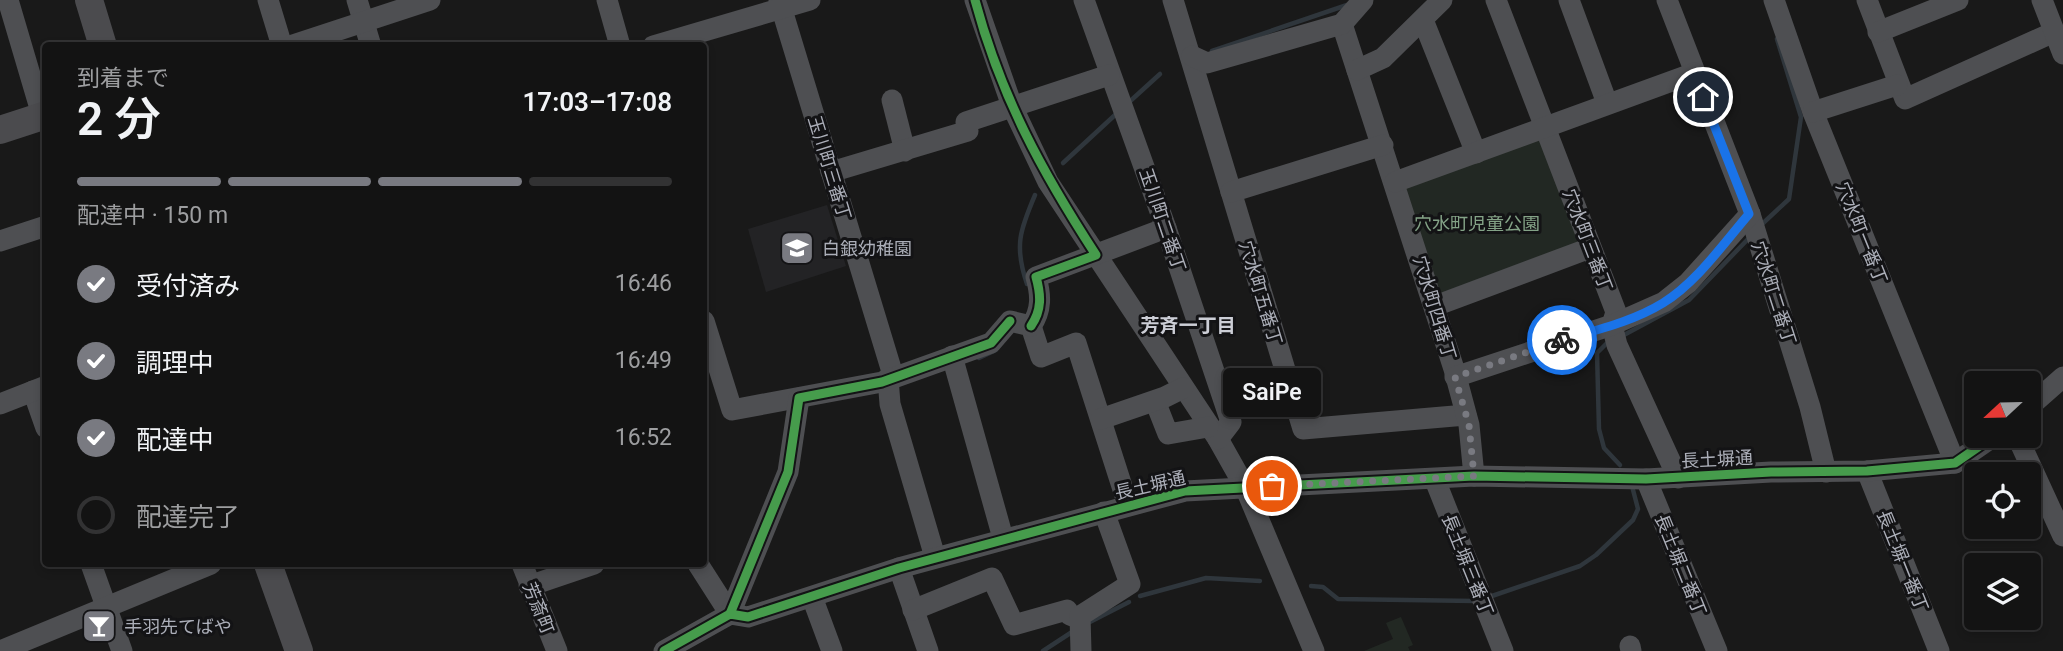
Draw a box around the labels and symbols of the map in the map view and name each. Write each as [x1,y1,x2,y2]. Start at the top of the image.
pin [1673,67,1733,127]
street label: 玉川町三番丁 [804,113,856,223]
street label: 玉川町二番丁 [1135,166,1191,274]
street label: 穴水町一番丁 [1832,179,1892,287]
street label: 穴水町三番丁 [1559,186,1617,294]
park label: 穴水町児童公園 [1414,213,1540,234]
school or university icon: 白銀幼稚園 [778,229,816,267]
place label: 白銀幼稚園 [822,238,912,259]
street label: 穴水町五番丁 [1235,238,1287,348]
street label: 穴水町二番丁 [1747,238,1801,348]
street label: 穴水町四番丁 [1409,253,1461,363]
courier [1527,305,1597,375]
district label: 芳斉一丁目 [1140,314,1236,337]
callout: SaiPe [1223,367,1321,416]
north arrow [1964,371,2040,448]
street label: 長土塀通 [1680,447,1754,471]
pin [1242,456,1302,516]
street label: 長土塀通 [1113,467,1187,503]
street label: 長土塀一番丁 [1873,507,1933,615]
street label: 長土塀三番丁 [1438,511,1498,619]
street label: 長土塀二番丁 [1651,511,1711,619]
street label: 芳斎町 [519,579,559,637]
bar icon: 手羽先てばや [80,607,118,645]
place label: 手羽先てばや [124,616,232,637]

